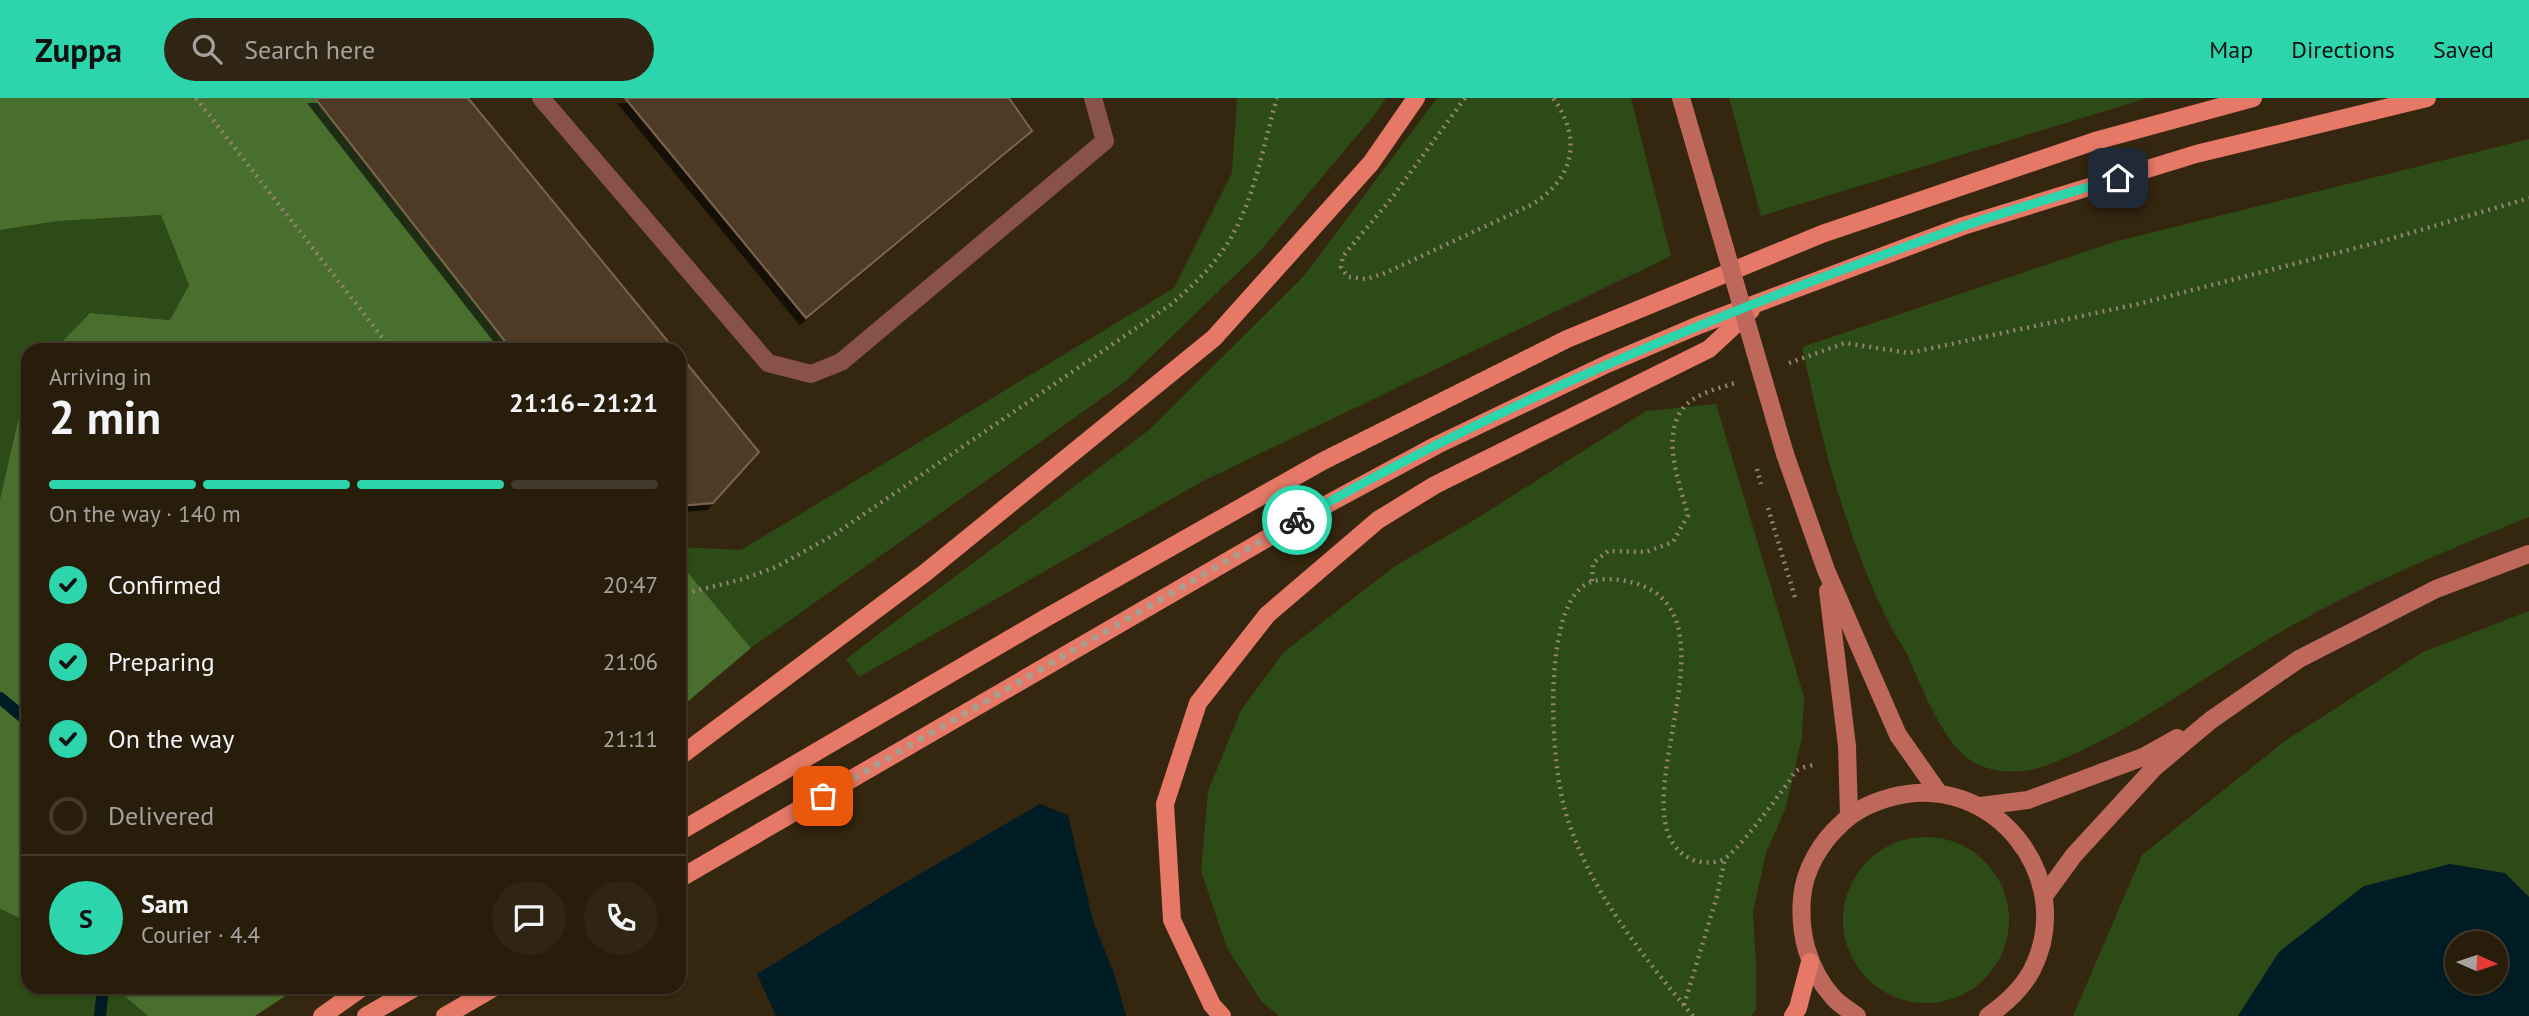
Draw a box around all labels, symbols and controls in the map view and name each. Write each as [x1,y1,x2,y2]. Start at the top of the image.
search box [164,18,654,81]
text: Zuppa [35,28,122,71]
icon: search [188,30,226,68]
text: Search here [244,33,375,66]
text: Map [2209,34,2253,65]
text: Directions [2291,34,2395,65]
text: Saved [2433,34,2494,65]
pin [2088,148,2148,208]
icon: home [2099,159,2137,197]
text: Arriving in [49,362,151,391]
text: 21:16–21:21 [509,386,658,419]
text: 2 min [49,387,161,447]
courier [1262,485,1332,555]
text: On the way · 140 m [49,499,241,528]
icon: bike [1278,501,1316,539]
icon: check [49,566,87,604]
text: Confirmed [108,568,221,601]
text: 20:47 [603,570,658,599]
icon: check [49,643,87,681]
text: Preparing [108,645,215,678]
text: 21:06 [603,647,658,676]
icon: check [49,720,87,758]
text: On the way [108,722,234,755]
text: 21:11 [603,724,658,753]
pin [793,766,853,826]
icon: bag [804,777,842,815]
text: Delivered [108,799,214,832]
button: chat [492,881,566,955]
button: phone [584,881,658,955]
text: Sam [141,887,189,920]
text: S [79,902,93,935]
text: Courier · 4.4 [141,920,260,949]
north arrow [2445,931,2508,994]
map controls [2445,931,2508,994]

